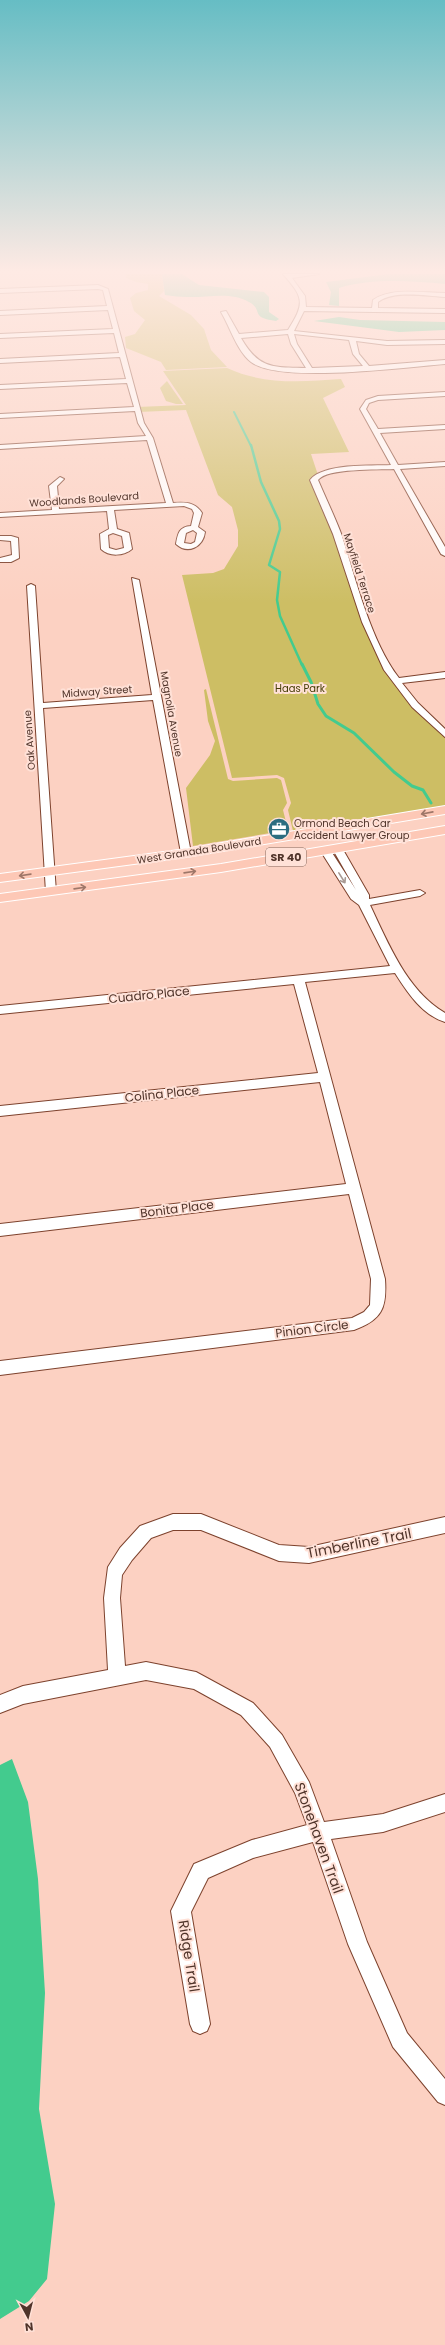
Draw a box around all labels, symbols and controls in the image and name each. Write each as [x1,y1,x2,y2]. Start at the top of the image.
street label: Woodlands Boulevard [29,488,139,511]
street label: Mayfield Terrace [340,531,379,615]
street label: Magnolia Avenue [157,670,186,758]
park label: Haas Park [275,681,326,696]
street label: Midway Street [61,682,133,701]
street label: Oak Avenue [20,710,39,770]
one-way arrow [421,809,434,817]
office icon: Ormond Beach Car Accident Lawyer Group [266,816,292,842]
place label: Ormond Beach Car Accident Lawyer Group [294,816,410,843]
street label: West Granada Boulevard [136,833,262,868]
road number: SR 40 [266,848,306,866]
one-way arrow [183,868,196,876]
one-way arrow [19,871,32,879]
one-way arrow [339,872,347,884]
one-way arrow [73,884,86,892]
street label: Cuadro Place [108,982,190,1007]
street label: Colina Place [124,1081,200,1106]
street label: Bonita Place [139,1196,215,1221]
street label: Pinion Circle [274,1316,349,1341]
street label: Timberline Trail [305,1523,413,1563]
street label: Stonehaven Trail [290,1780,348,1896]
street label: Ridge Trail [173,1919,205,1993]
north arrow [8,2297,48,2337]
text: N [24,2318,34,2335]

